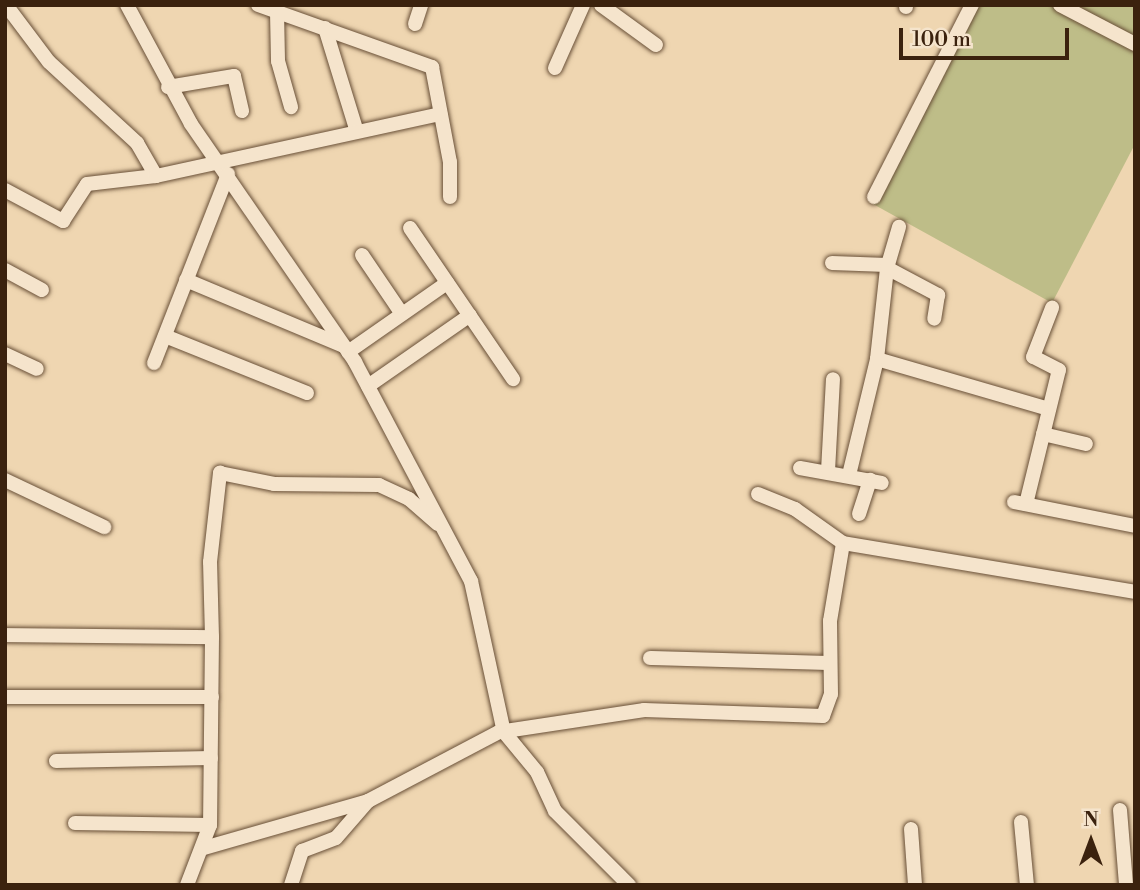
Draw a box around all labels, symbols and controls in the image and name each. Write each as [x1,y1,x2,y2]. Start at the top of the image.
scale bar [902,14,1072,58]
text: 100 m [912,27,971,53]
north arrow [1056,806,1126,876]
text: N [1083,808,1099,832]

